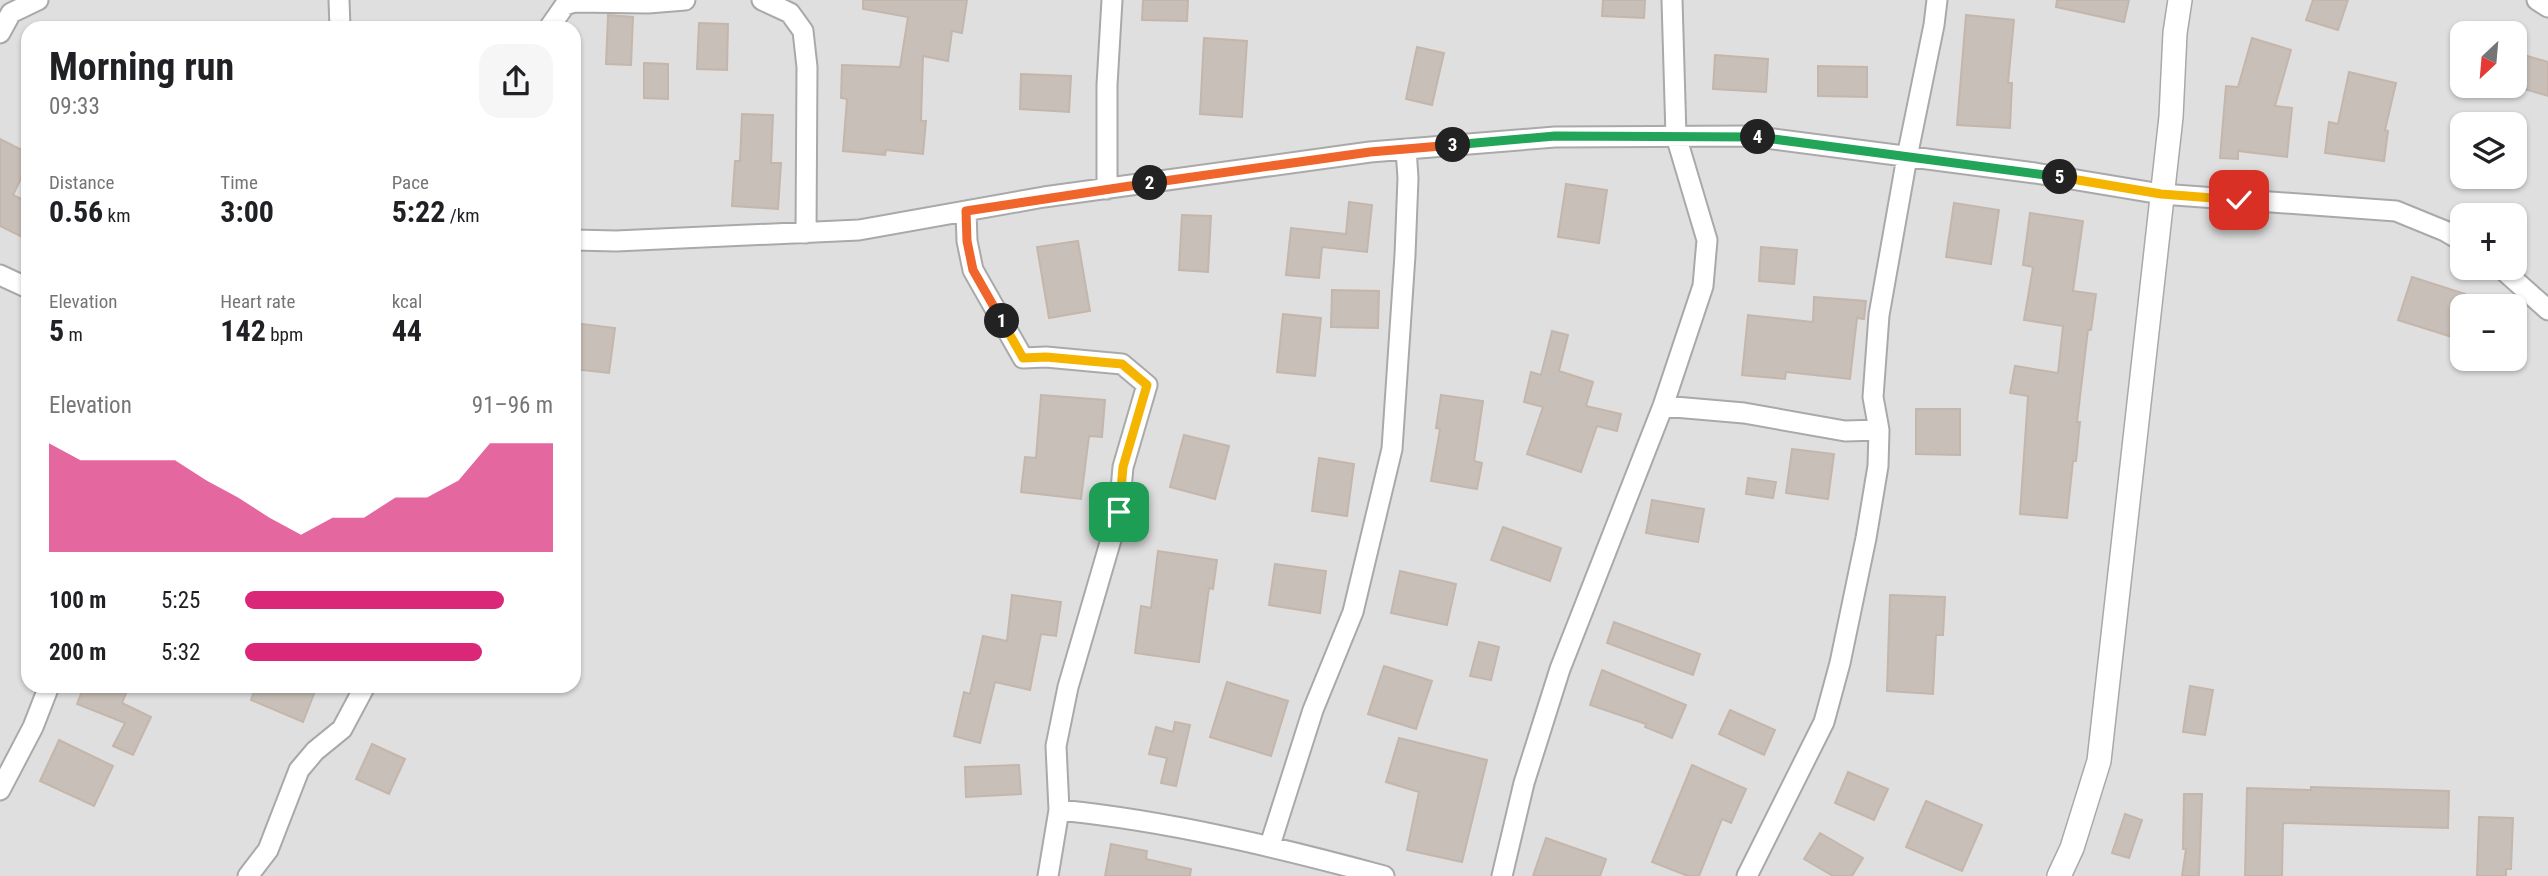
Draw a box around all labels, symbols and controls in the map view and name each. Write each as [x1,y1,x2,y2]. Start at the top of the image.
north arrow [2450,21,2527,98]
map controls [2450,21,2527,371]
button: share [479,44,553,118]
text: Morning run [49,45,234,89]
text: 09:33 [49,93,100,120]
button: layers [2450,112,2527,189]
pin: 4 [1740,120,1776,154]
text: 4 [1753,125,1762,148]
pin: 3 [1436,128,1470,162]
text: 3 [1448,133,1457,156]
pin: 5 [2042,160,2078,194]
text: 5 [2055,165,2064,188]
pin: 2 [1132,166,1168,200]
pin [2209,170,2269,230]
text: Distance [49,171,114,194]
text: Time [220,171,258,194]
text: Pace [392,171,429,194]
text: 2 [1145,171,1154,194]
icon: check [2220,181,2258,219]
text: 0.56 [49,194,103,229]
text: 3:00 [220,194,274,229]
text: 5:22 [392,194,445,229]
button: + [2450,203,2527,280]
text: km [103,204,130,227]
text: /km [445,204,480,227]
text: Elevation [49,290,117,313]
text: Heart rate [220,290,295,313]
text: kcal [392,290,422,313]
button: − [2450,294,2527,371]
pin: 1 [984,304,1020,338]
text: 1 [997,309,1006,332]
text: 5 [49,313,64,348]
text: 142 [220,313,266,348]
text: 44 [392,313,422,348]
text: m [64,323,83,346]
text: bpm [266,323,303,346]
text: Elevation [49,392,132,419]
text: 91–96 m [472,392,553,419]
pin [1089,482,1149,542]
icon: arrive [1100,493,1138,531]
text: 100 m [49,587,106,614]
text: 5:25 [161,587,200,614]
text: 200 m [49,639,106,666]
text: 5:32 [161,639,200,666]

